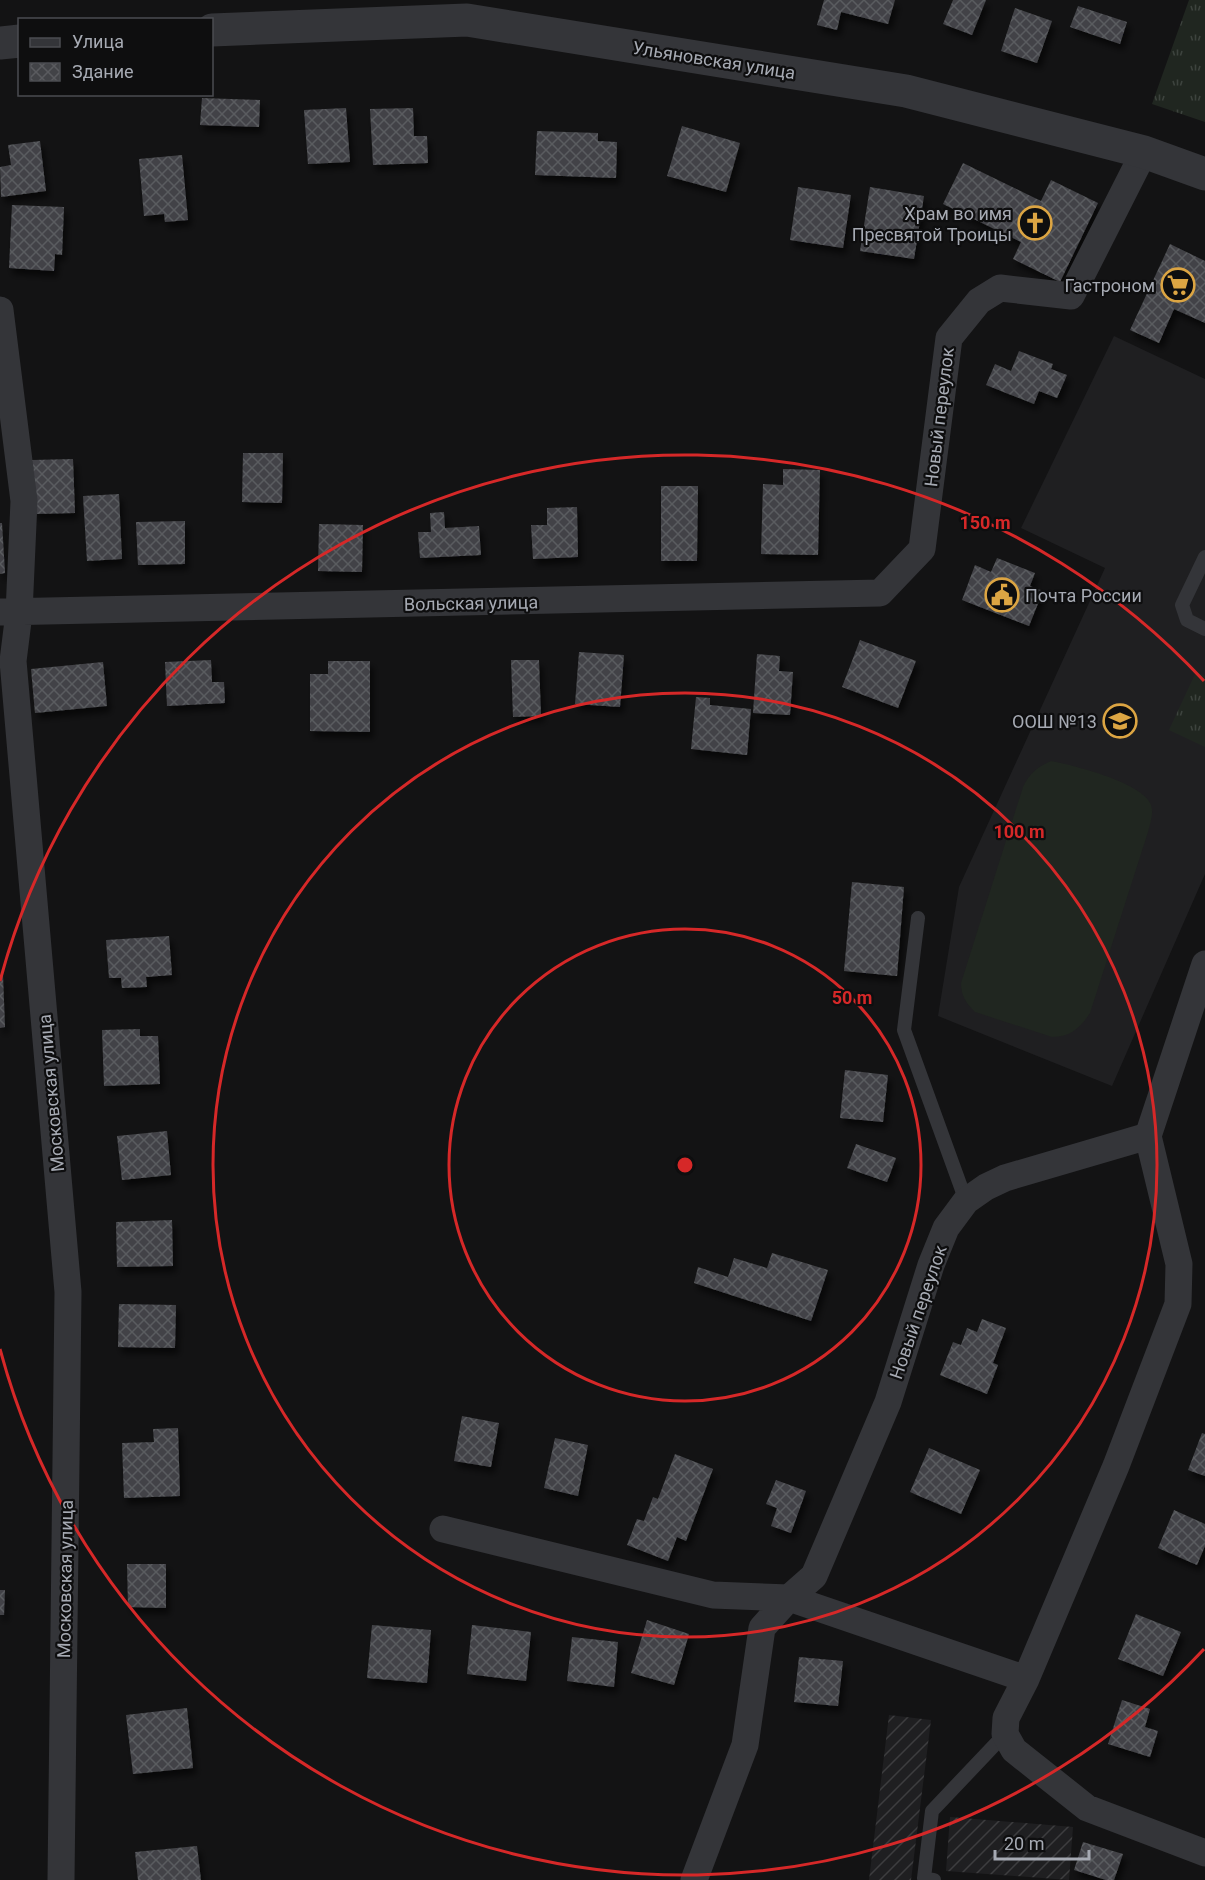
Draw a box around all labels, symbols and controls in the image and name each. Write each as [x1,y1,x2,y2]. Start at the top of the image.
legend [18,18,213,96]
text: Улица [72,31,124,52]
street label: Ульяновская улица [631,37,797,83]
text: Здание [72,61,134,82]
place label: Храм во имя Пресвятой Троицы [852,203,1012,245]
church icon: Храм во имя Пресвятой Троицы [1017,205,1053,241]
supermarket icon: Гастроном [1160,267,1196,303]
place label: Гастроном [1065,275,1155,296]
street label: Новый переулок [920,346,958,488]
text: 150 m [959,512,1011,533]
public building icon: Почта России [984,577,1020,613]
place label: Почта России [1025,585,1142,606]
street label: Вольская улица [404,591,538,615]
school or university icon: ООШ №13 [1102,703,1138,739]
place label: ООШ №13 [1012,711,1097,732]
text: 100 m [993,821,1045,842]
text: 50 m [832,987,872,1008]
street label: Московская улица [34,1013,68,1173]
centre of rings [675,1155,695,1175]
street label: Новый переулок [885,1242,951,1382]
street label: Московская улица [53,1500,77,1658]
scale bar [995,1823,1090,1861]
text: 20 m [1004,1833,1044,1854]

